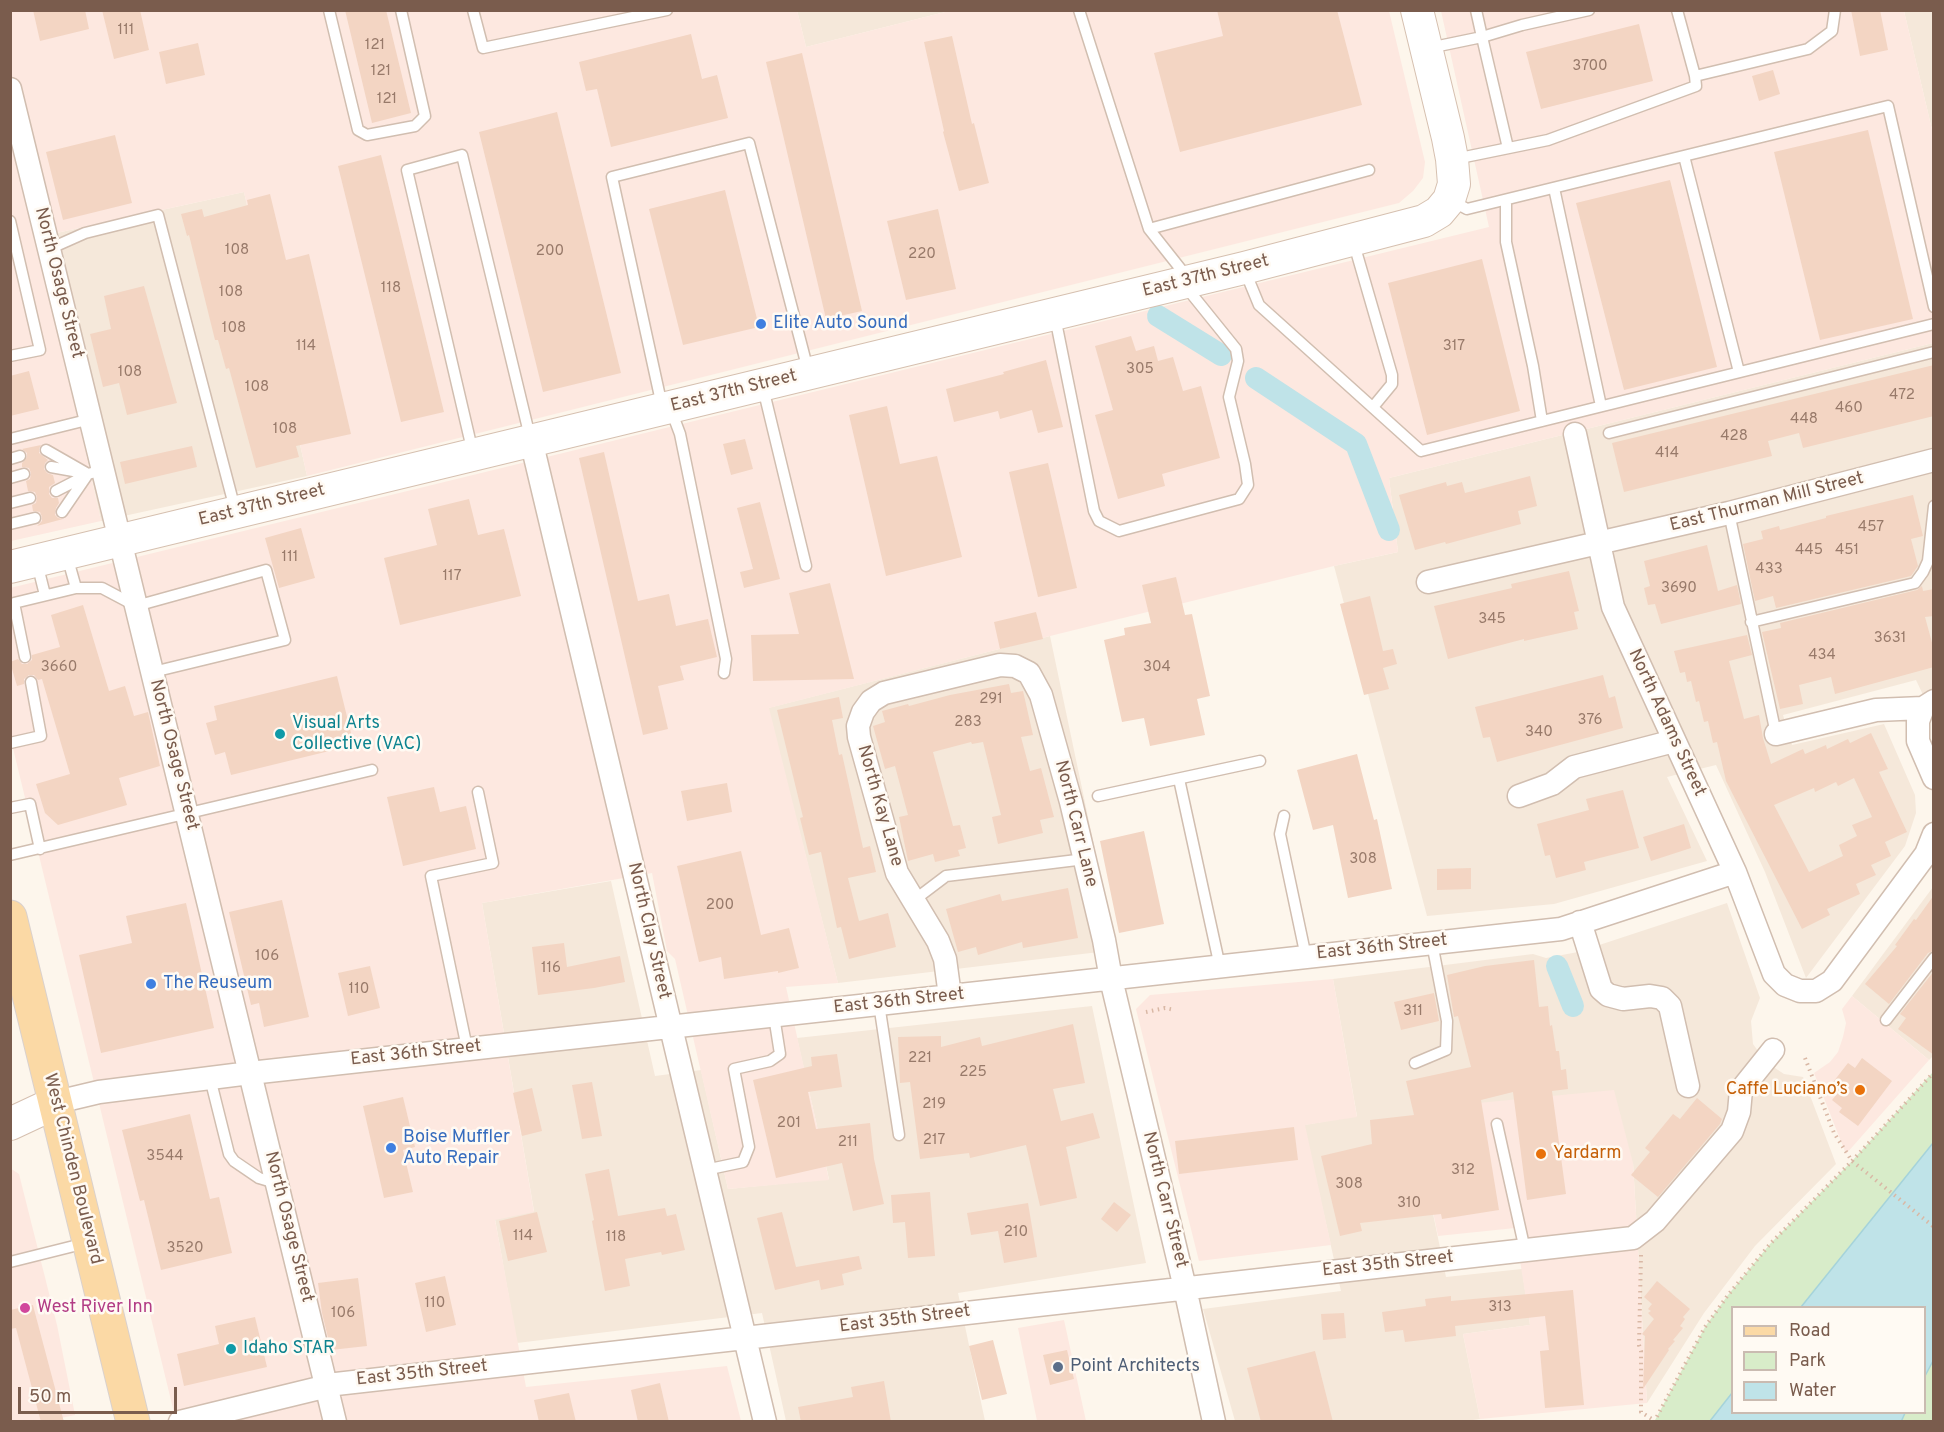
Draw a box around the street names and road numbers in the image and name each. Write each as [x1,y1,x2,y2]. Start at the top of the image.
street label: North Osage Street [29,205,87,361]
street label: East 37th Street [1141,251,1271,303]
street label: East 37th Street [669,366,799,418]
street label: East Thurman Mill Street [1668,468,1866,538]
street label: East 37th Street [197,480,327,532]
street label: North Adams Street [1622,646,1710,800]
street label: North Osage Street [144,677,202,833]
street label: North Kay Lane [851,743,907,869]
street label: North Carr Lane [1049,758,1101,890]
street label: North Clay Street [622,860,674,1002]
street label: East 36th Street [1316,930,1448,966]
street label: East 36th Street [833,984,965,1020]
street label: East 36th Street [350,1036,482,1072]
street label: West Chinden Boulevard [38,1071,106,1267]
street label: North Carr Street [1137,1130,1191,1270]
street label: North Osage Street [259,1149,317,1305]
street label: East 35th Street [1321,1247,1455,1283]
street label: East 35th Street [838,1301,972,1339]
street label: East 35th Street [355,1356,489,1392]

